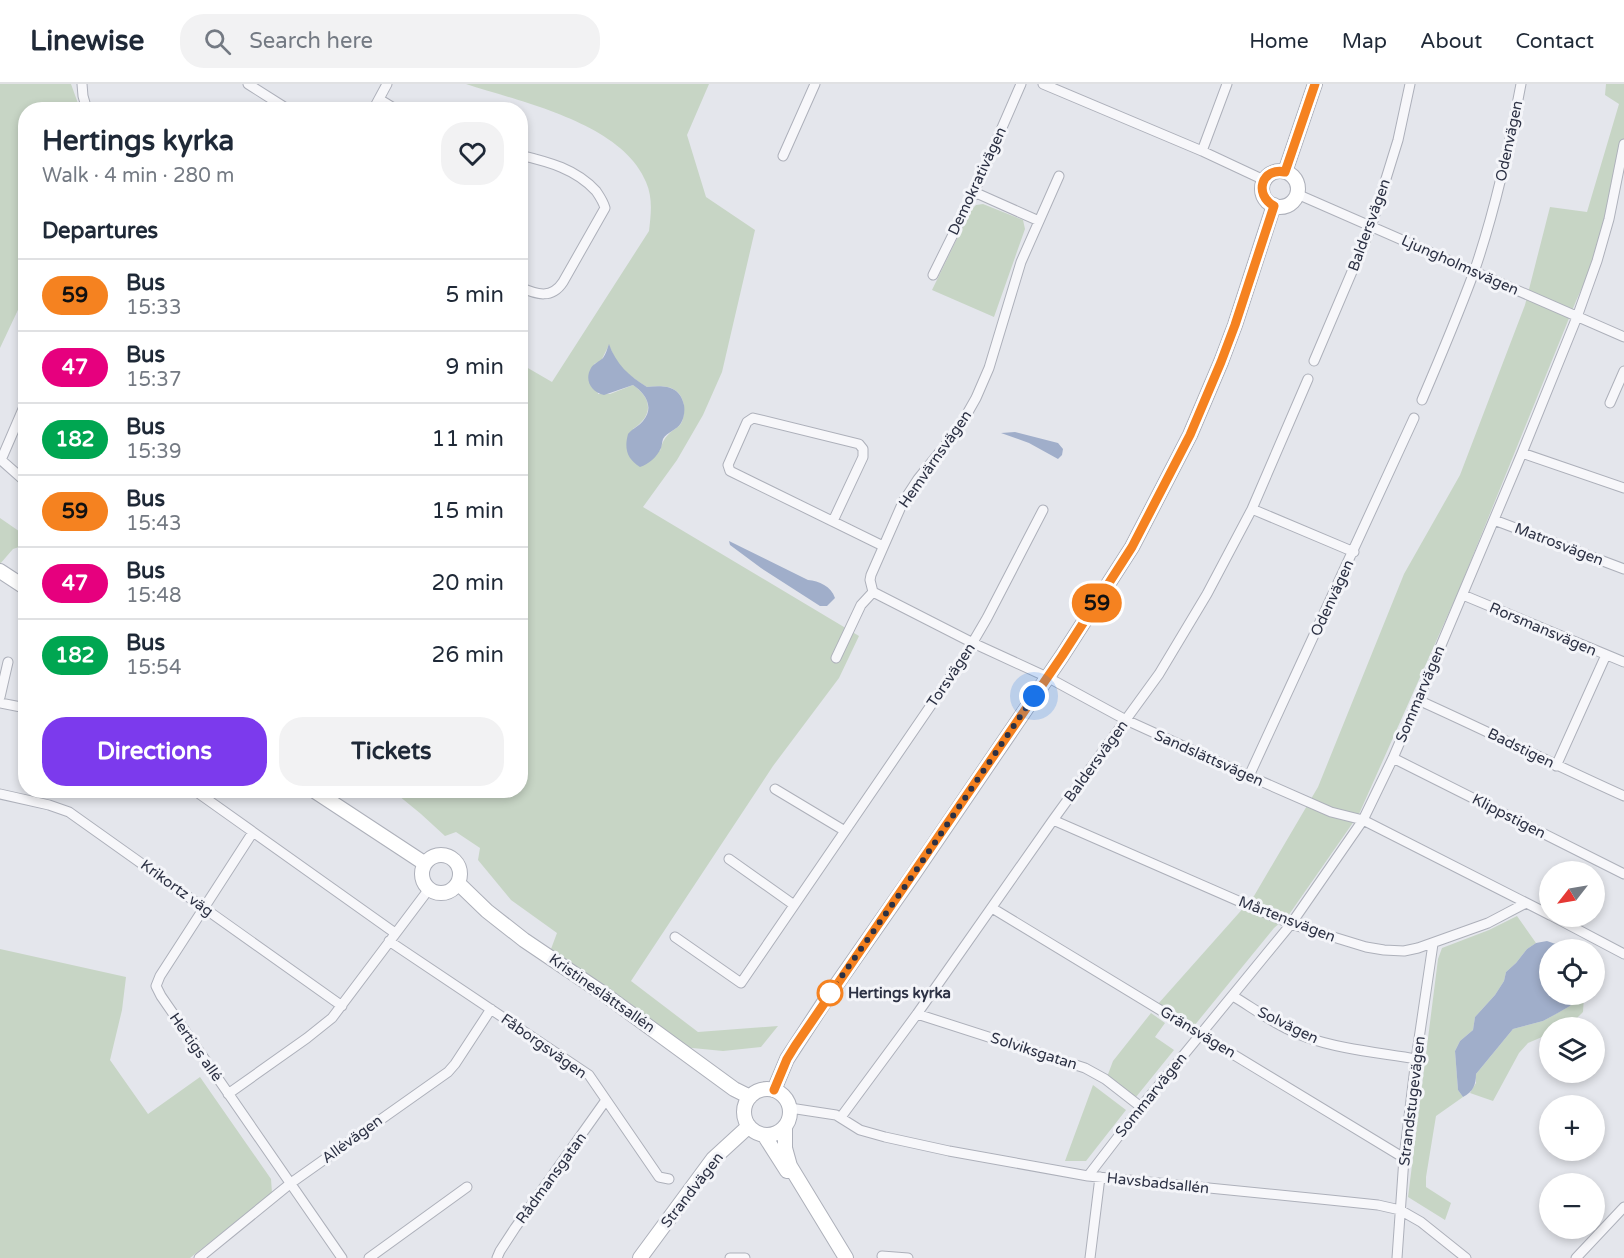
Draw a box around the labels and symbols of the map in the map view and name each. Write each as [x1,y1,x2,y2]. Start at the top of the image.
street label: Odenvägen [1492,99,1526,183]
street label: Demokrativägen [944,124,1010,238]
street label: Baldersvägen [1344,176,1394,274]
street label: Ljungholmsvägen [1399,231,1521,299]
street label: Hemvärnsvägen [895,407,975,511]
street label: Matrosvägen [1512,519,1606,569]
street label: Odenvägen [1306,557,1358,639]
line badge: 59 [1070,584,1124,622]
street label: Rorsmansvägen [1487,598,1599,660]
street label: Torsvägen [923,639,979,711]
street label: Sommarvägen [1392,643,1448,745]
your location [1019,681,1049,711]
street label: Baldersvägen [1060,717,1132,805]
street label: Badstigen [1485,724,1557,772]
street label: Sandslättsvägen [1152,726,1266,790]
street label: Klippstigen [1469,790,1549,842]
street label: Krikortz väg [137,856,217,920]
north arrow [1539,861,1605,927]
street label: Mårtensvägen [1236,892,1338,946]
street label: Kristineslättsallén [546,950,658,1036]
marker: Hertings kyrka [817,980,843,1006]
place label: Hertings kyrka [848,984,951,1003]
street label: Gränsvägen [1157,1002,1239,1062]
street label: Solvägen [1255,1003,1321,1047]
street label: Hertigs allé [166,1009,226,1085]
street label: Fåborgsvägen [498,1010,590,1082]
street label: Solviksgatan [988,1029,1080,1073]
street label: Strandstugevägen [1395,1035,1429,1167]
street label: Sommarvägen [1111,1049,1191,1141]
street label: Allévägen [318,1111,386,1167]
street label: Rådmansgatan [512,1129,590,1227]
street label: Strandvägen [657,1149,727,1231]
street label: Havsbadsallén [1106,1169,1210,1197]

